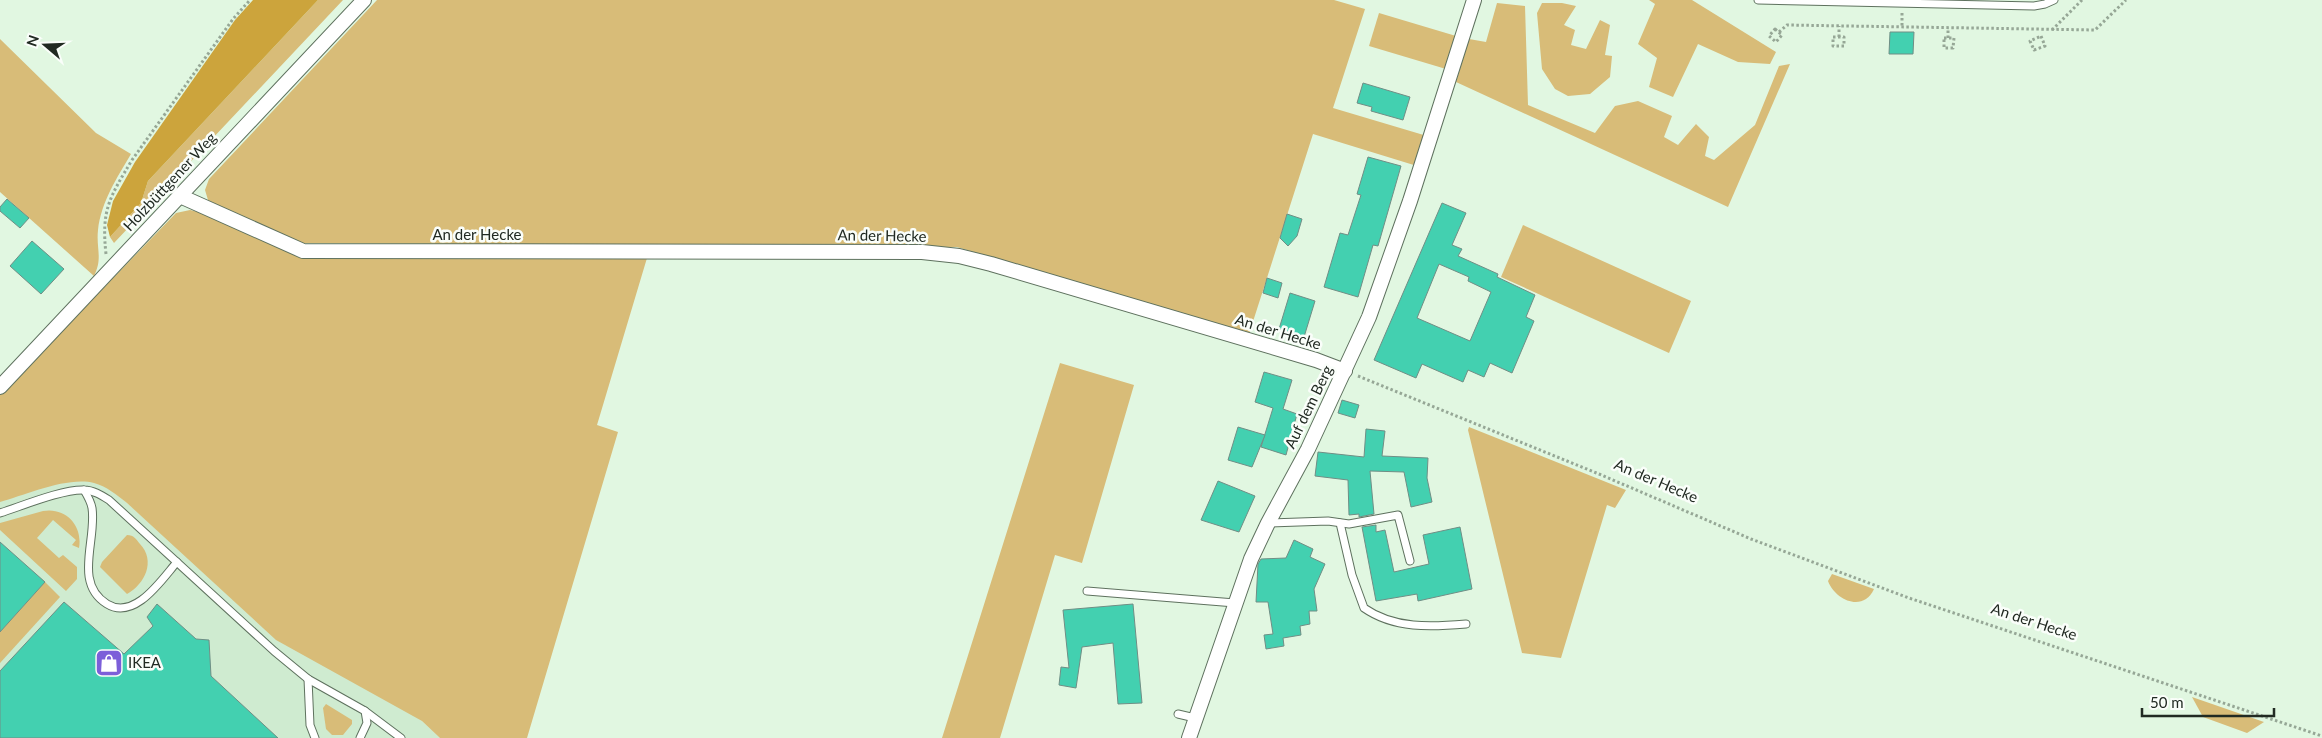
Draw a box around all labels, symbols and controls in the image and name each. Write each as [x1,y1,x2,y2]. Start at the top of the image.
north arrow [20,20,70,70]
text: N [22,33,42,48]
street label: Holzbüttgener Weg [119,128,220,234]
street label: An der Hecke [432,225,522,243]
street label: An der Hecke [837,225,927,245]
street label: An der Hecke [1233,309,1324,353]
street label: Auf dem Berg [1280,362,1336,451]
street label: An der Hecke [1612,454,1701,506]
street label: An der Hecke [1989,599,2080,643]
shop icon: IKEA [94,648,124,678]
place label: IKEA [128,653,162,671]
scale bar [2142,686,2274,718]
text: 50 m [2150,693,2184,711]

